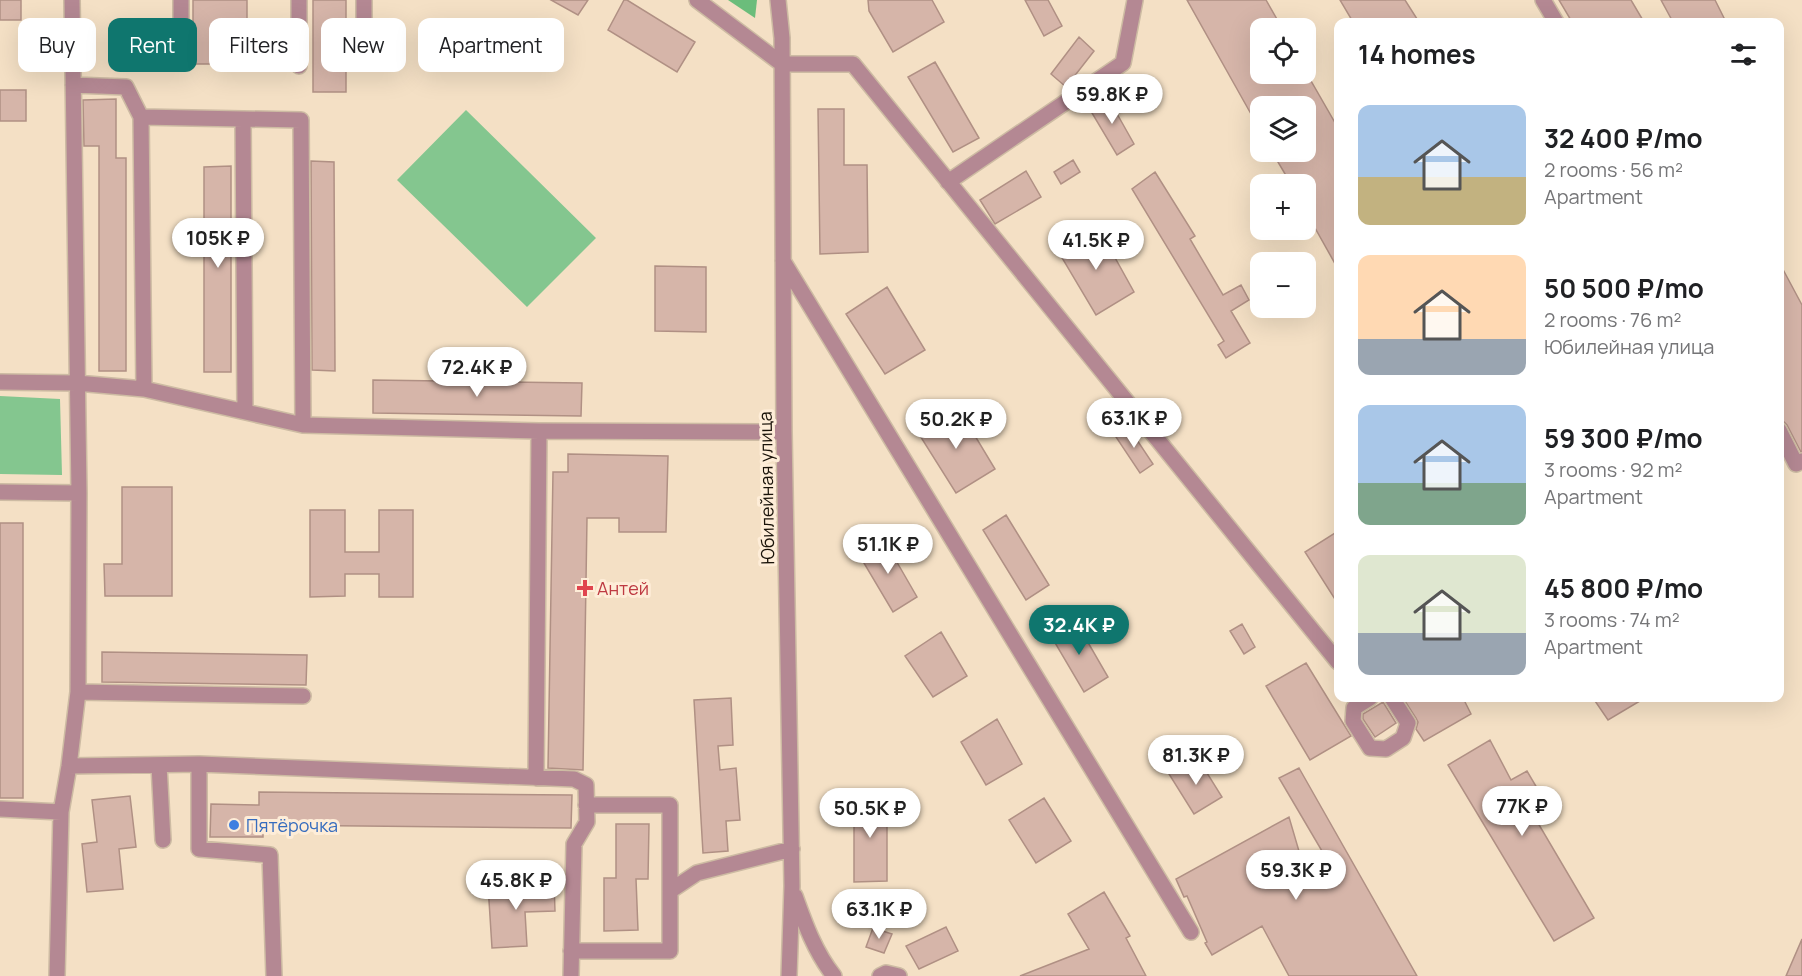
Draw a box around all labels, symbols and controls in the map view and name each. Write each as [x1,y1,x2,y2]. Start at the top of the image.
chip: Buy [18,18,96,72]
chip: Rent [108,18,197,72]
chip: Filters [209,18,309,72]
chip: New [321,18,406,72]
chip: Apartment [418,18,564,72]
map controls [1250,18,1316,318]
button: locate [1250,18,1316,84]
text: 14 homes [1358,36,1476,72]
icon: filters [1727,38,1760,71]
pin: 59.8K ₽ [1057,74,1167,125]
text: 59.8K ₽ [1076,80,1148,107]
button: layers [1250,96,1316,162]
text: 32 400 ₽/mo [1544,120,1703,156]
icon: home [1406,129,1478,201]
text: 2 rooms · 56 m² [1544,156,1683,183]
button: + [1250,174,1316,240]
text: Apartment [1544,183,1643,210]
pin: 105K ₽ [169,218,267,269]
pin: 41.5K ₽ [1041,220,1151,271]
text: 105K ₽ [186,224,250,251]
text: 41.5K ₽ [1062,226,1130,253]
button: − [1250,252,1316,318]
text: 50 500 ₽/mo [1544,270,1704,306]
icon: home [1406,279,1478,351]
text: 2 rooms · 76 m² [1544,306,1681,333]
text: Юбилейная улица [1544,333,1714,360]
pin: 72.4K ₽ [422,347,532,398]
text: 72.4K ₽ [441,353,513,380]
pin: 63.1K ₽ [1079,398,1189,449]
pin: 50.2K ₽ [901,399,1011,450]
text: 63.1K ₽ [1101,404,1167,431]
text: 50.2K ₽ [919,405,993,432]
street label: Юбилейная улица [753,411,779,565]
text: 59 300 ₽/mo [1544,420,1703,456]
icon: home [1406,429,1478,501]
text: 3 rooms · 92 m² [1544,456,1683,483]
text: Apartment [1544,483,1643,510]
pin: 51.1K ₽ [833,524,943,575]
text: 51.1K ₽ [857,530,919,557]
text: 45 800 ₽/mo [1544,570,1703,606]
place label: Антей [597,576,649,600]
icon: home [1406,579,1478,651]
marker: Антей [578,581,592,595]
pin: 32.4K ₽ [1024,605,1134,656]
text: 3 rooms · 74 m² [1544,606,1680,633]
text: 32.4K ₽ [1043,611,1115,638]
text: Apartment [1544,633,1643,660]
pin: 81.3K ₽ [1141,735,1251,786]
text: 81.3K ₽ [1162,741,1230,768]
pin: 77K ₽ [1480,786,1564,837]
pin: 50.5K ₽ [815,788,925,839]
text: 77K ₽ [1496,792,1548,819]
text: 50.5K ₽ [834,794,906,821]
place label: Пятёрочка [246,813,338,837]
marker: Пятёрочка [227,818,241,832]
pin: 59.3K ₽ [1241,850,1351,901]
text: 59.3K ₽ [1260,856,1332,883]
pin: 45.8K ₽ [461,860,571,911]
text: 45.8K ₽ [480,866,552,893]
pin: 63.1K ₽ [824,889,934,940]
text: 63.1K ₽ [846,895,912,922]

